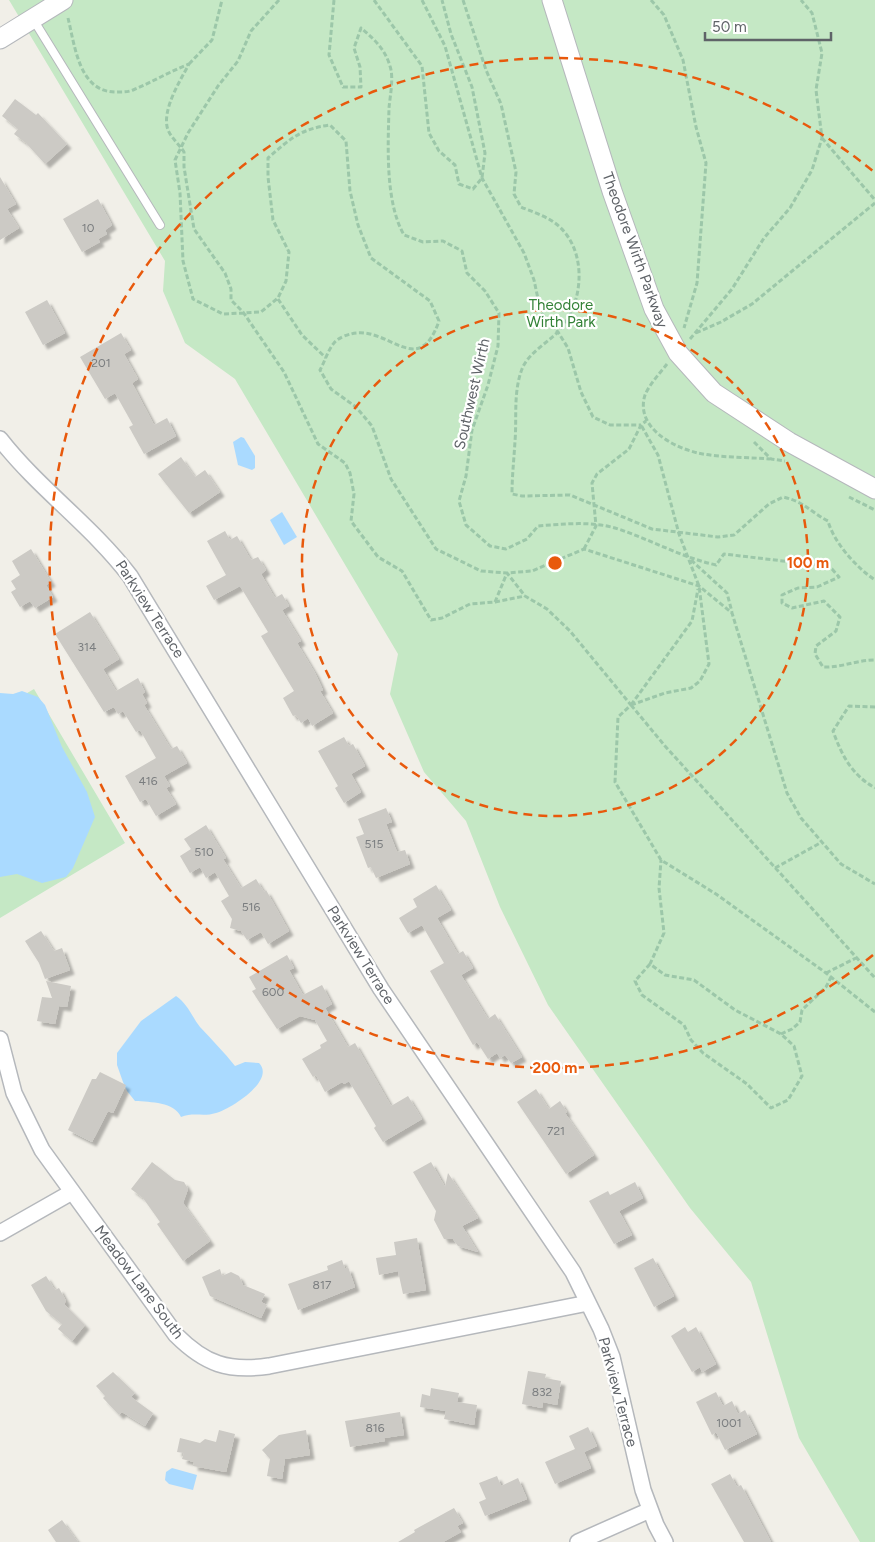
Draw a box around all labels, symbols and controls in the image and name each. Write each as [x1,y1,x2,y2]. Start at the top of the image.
scale bar [705,10,831,42]
text: 50 m [712,18,747,36]
street label: Theodore Wirth Parkway [598,170,672,330]
house number: 10 [82,221,95,235]
park label: Theodore Wirth Park [526,296,596,331]
street label: Southwest Wirth [450,337,494,451]
house number: 201 [91,356,111,370]
centre of rings [546,554,564,572]
text: 100 m [787,554,829,572]
street label: Parkview Terrace [112,557,188,661]
house number: 314 [78,640,97,654]
house number: 416 [138,774,158,788]
house number: 515 [365,837,383,851]
house number: 510 [194,845,214,859]
house number: 516 [242,900,261,914]
street label: Parkview Terrace [323,902,399,1008]
house number: 600 [262,985,284,999]
text: 200 m [533,1059,577,1077]
house number: 721 [547,1124,565,1138]
street label: Meadow Lane South [90,1222,188,1342]
house number: 817 [313,1278,332,1292]
street label: Parkview Terrace [595,1335,641,1449]
house number: 832 [532,1385,552,1399]
house number: 1001 [716,1416,742,1430]
house number: 816 [365,1421,385,1435]

